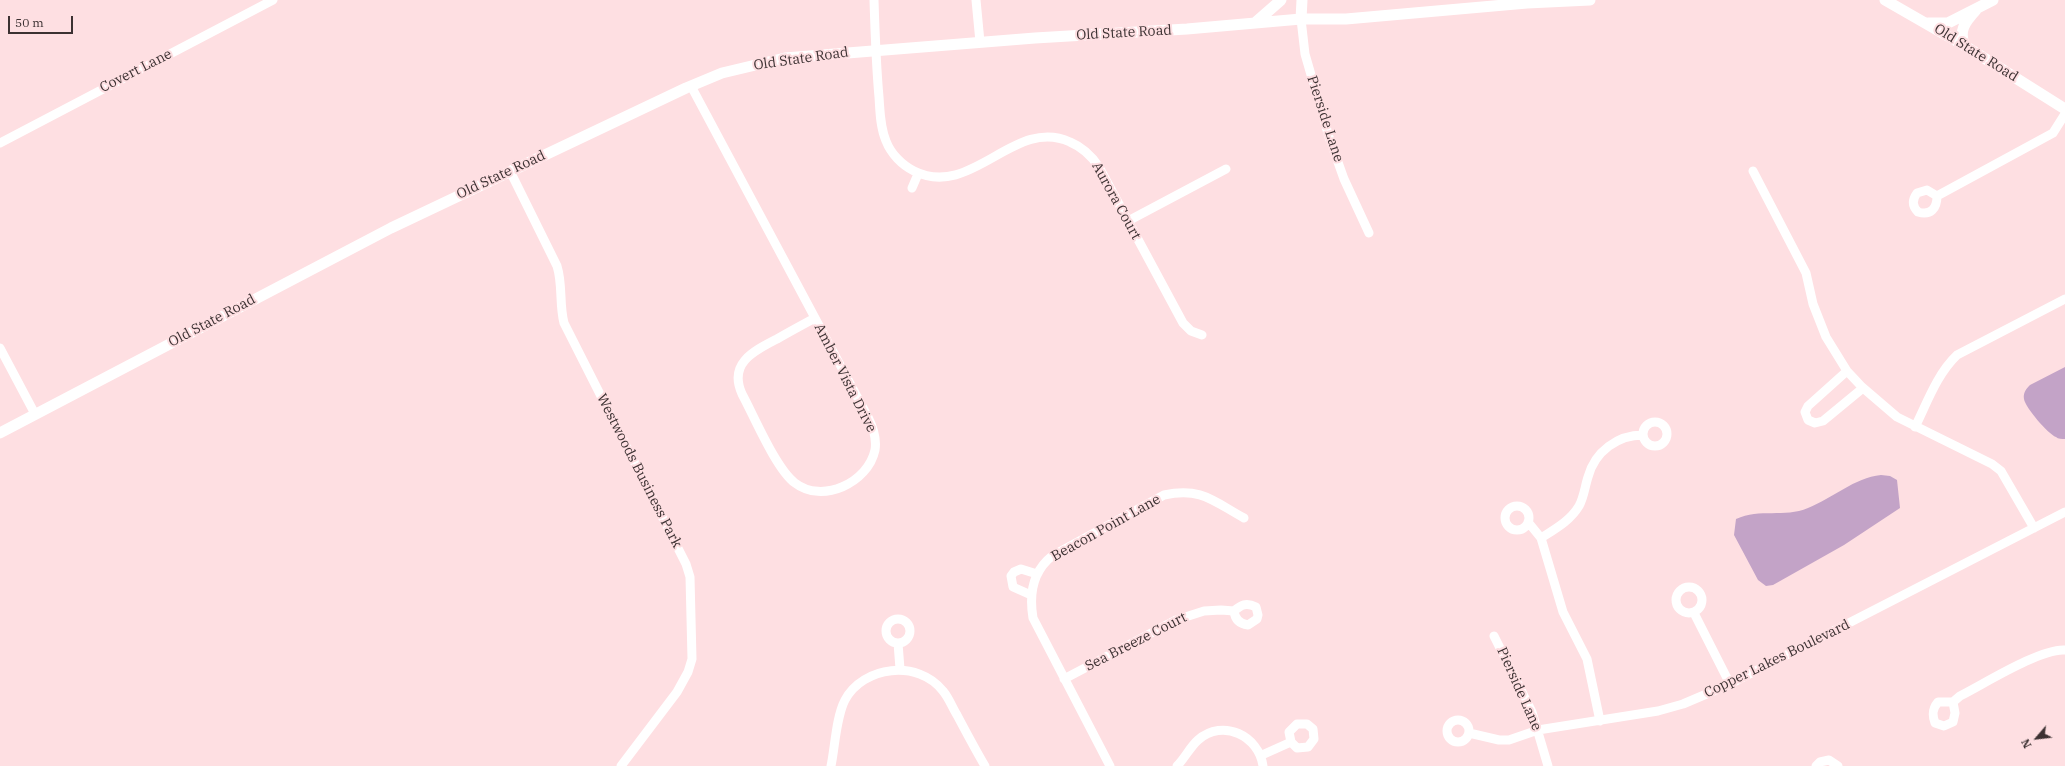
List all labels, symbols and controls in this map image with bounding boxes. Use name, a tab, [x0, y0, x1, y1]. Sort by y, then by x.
scale bar	[10, 8, 75, 34]
text: 50 m	[15, 15, 44, 30]
street label: Old State Road	[1931, 21, 2021, 85]
street label: Old State Road	[1076, 22, 1172, 44]
street label: Old State Road	[752, 44, 850, 74]
street label: Covert Lane	[97, 46, 175, 96]
street label: Pierside Lane	[1303, 74, 1347, 164]
street label: Old State Road	[454, 147, 548, 203]
street label: Aurora Court	[1088, 159, 1144, 243]
street label: Old State Road	[166, 291, 258, 351]
street label: Amber Vista Drive	[810, 321, 880, 435]
street label: Westwoods Business Park	[593, 391, 685, 551]
street label: Beacon Point Lane	[1049, 491, 1163, 565]
street label: Sea Breeze Court	[1082, 609, 1190, 675]
street label: Copper Lakes Boulevard	[1701, 616, 1853, 702]
street label: Pierside Lane	[1493, 645, 1545, 733]
north arrow	[2017, 718, 2057, 758]
text: N	[2018, 737, 2035, 751]

